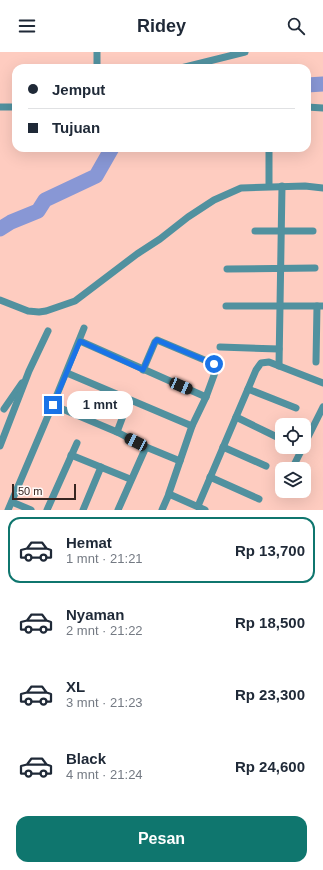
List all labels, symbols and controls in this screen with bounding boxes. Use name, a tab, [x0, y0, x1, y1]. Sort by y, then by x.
icon: menu	[16, 15, 38, 37]
icon: search	[285, 15, 307, 37]
text: Ridey	[137, 16, 186, 36]
text: Jemput	[52, 81, 105, 98]
text: Tujuan	[52, 119, 100, 136]
route start	[205, 355, 223, 373]
car	[168, 376, 194, 396]
callout: 1 mnt	[67, 391, 133, 419]
route end	[44, 396, 62, 414]
text: 1 mnt	[83, 397, 117, 412]
map controls	[275, 418, 311, 498]
button: locate	[275, 418, 311, 454]
car	[123, 431, 149, 453]
button: layers	[275, 462, 311, 498]
scale bar	[12, 482, 76, 501]
text: 50 m	[18, 485, 42, 497]
icon: car	[18, 532, 54, 568]
text: Hemat	[66, 534, 112, 551]
text: Rp 13,700	[235, 542, 305, 559]
text: 1 mnt · 21:21	[66, 551, 143, 566]
icon: car	[18, 604, 54, 640]
text: Nyaman	[66, 606, 124, 623]
text: Rp 18,500	[235, 614, 305, 631]
text: 2 mnt · 21:22	[66, 623, 143, 638]
icon: car	[18, 676, 54, 712]
text: XL	[66, 678, 85, 695]
text: Rp 23,300	[235, 686, 305, 703]
text: 3 mnt · 21:23	[66, 695, 143, 710]
icon: car	[18, 748, 54, 784]
text: Black	[66, 750, 106, 767]
text: Rp 24,600	[235, 758, 305, 775]
text: 4 mnt · 21:24	[66, 767, 143, 782]
button: Pesan	[16, 816, 307, 862]

